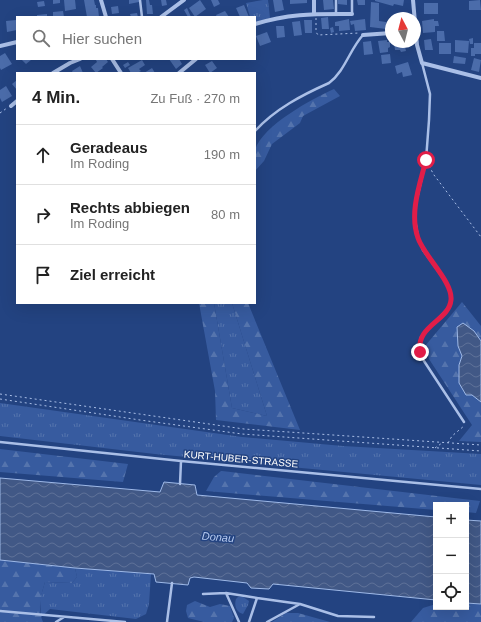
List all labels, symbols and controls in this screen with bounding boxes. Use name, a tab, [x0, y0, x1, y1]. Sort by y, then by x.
north arrow	[385, 12, 421, 48]
search box	[16, 16, 256, 60]
icon: search	[30, 27, 52, 49]
text: Hier suchen	[62, 30, 142, 47]
text: 4 Min.	[32, 88, 80, 107]
text: Zu Fuß · 270 m	[150, 91, 240, 106]
text: Geradeaus	[70, 139, 148, 156]
icon: ahead	[32, 144, 54, 166]
text: 190 m	[204, 147, 240, 162]
route start	[417, 151, 435, 169]
text: Im Roding	[70, 156, 129, 171]
text: Rechts abbiegen	[70, 199, 190, 216]
icon: right	[32, 204, 54, 226]
text: 80 m	[211, 207, 240, 222]
text: Im Roding	[70, 216, 129, 231]
icon: arrive	[32, 264, 54, 286]
text: Ziel erreicht	[70, 266, 155, 283]
route end	[411, 343, 429, 361]
street label: KURT-HUBER-STRASSE	[183, 449, 299, 470]
map controls	[433, 502, 469, 610]
button: +	[433, 502, 469, 538]
water label: Donau	[201, 530, 235, 544]
button: −	[433, 538, 469, 574]
button: locate	[433, 574, 469, 610]

